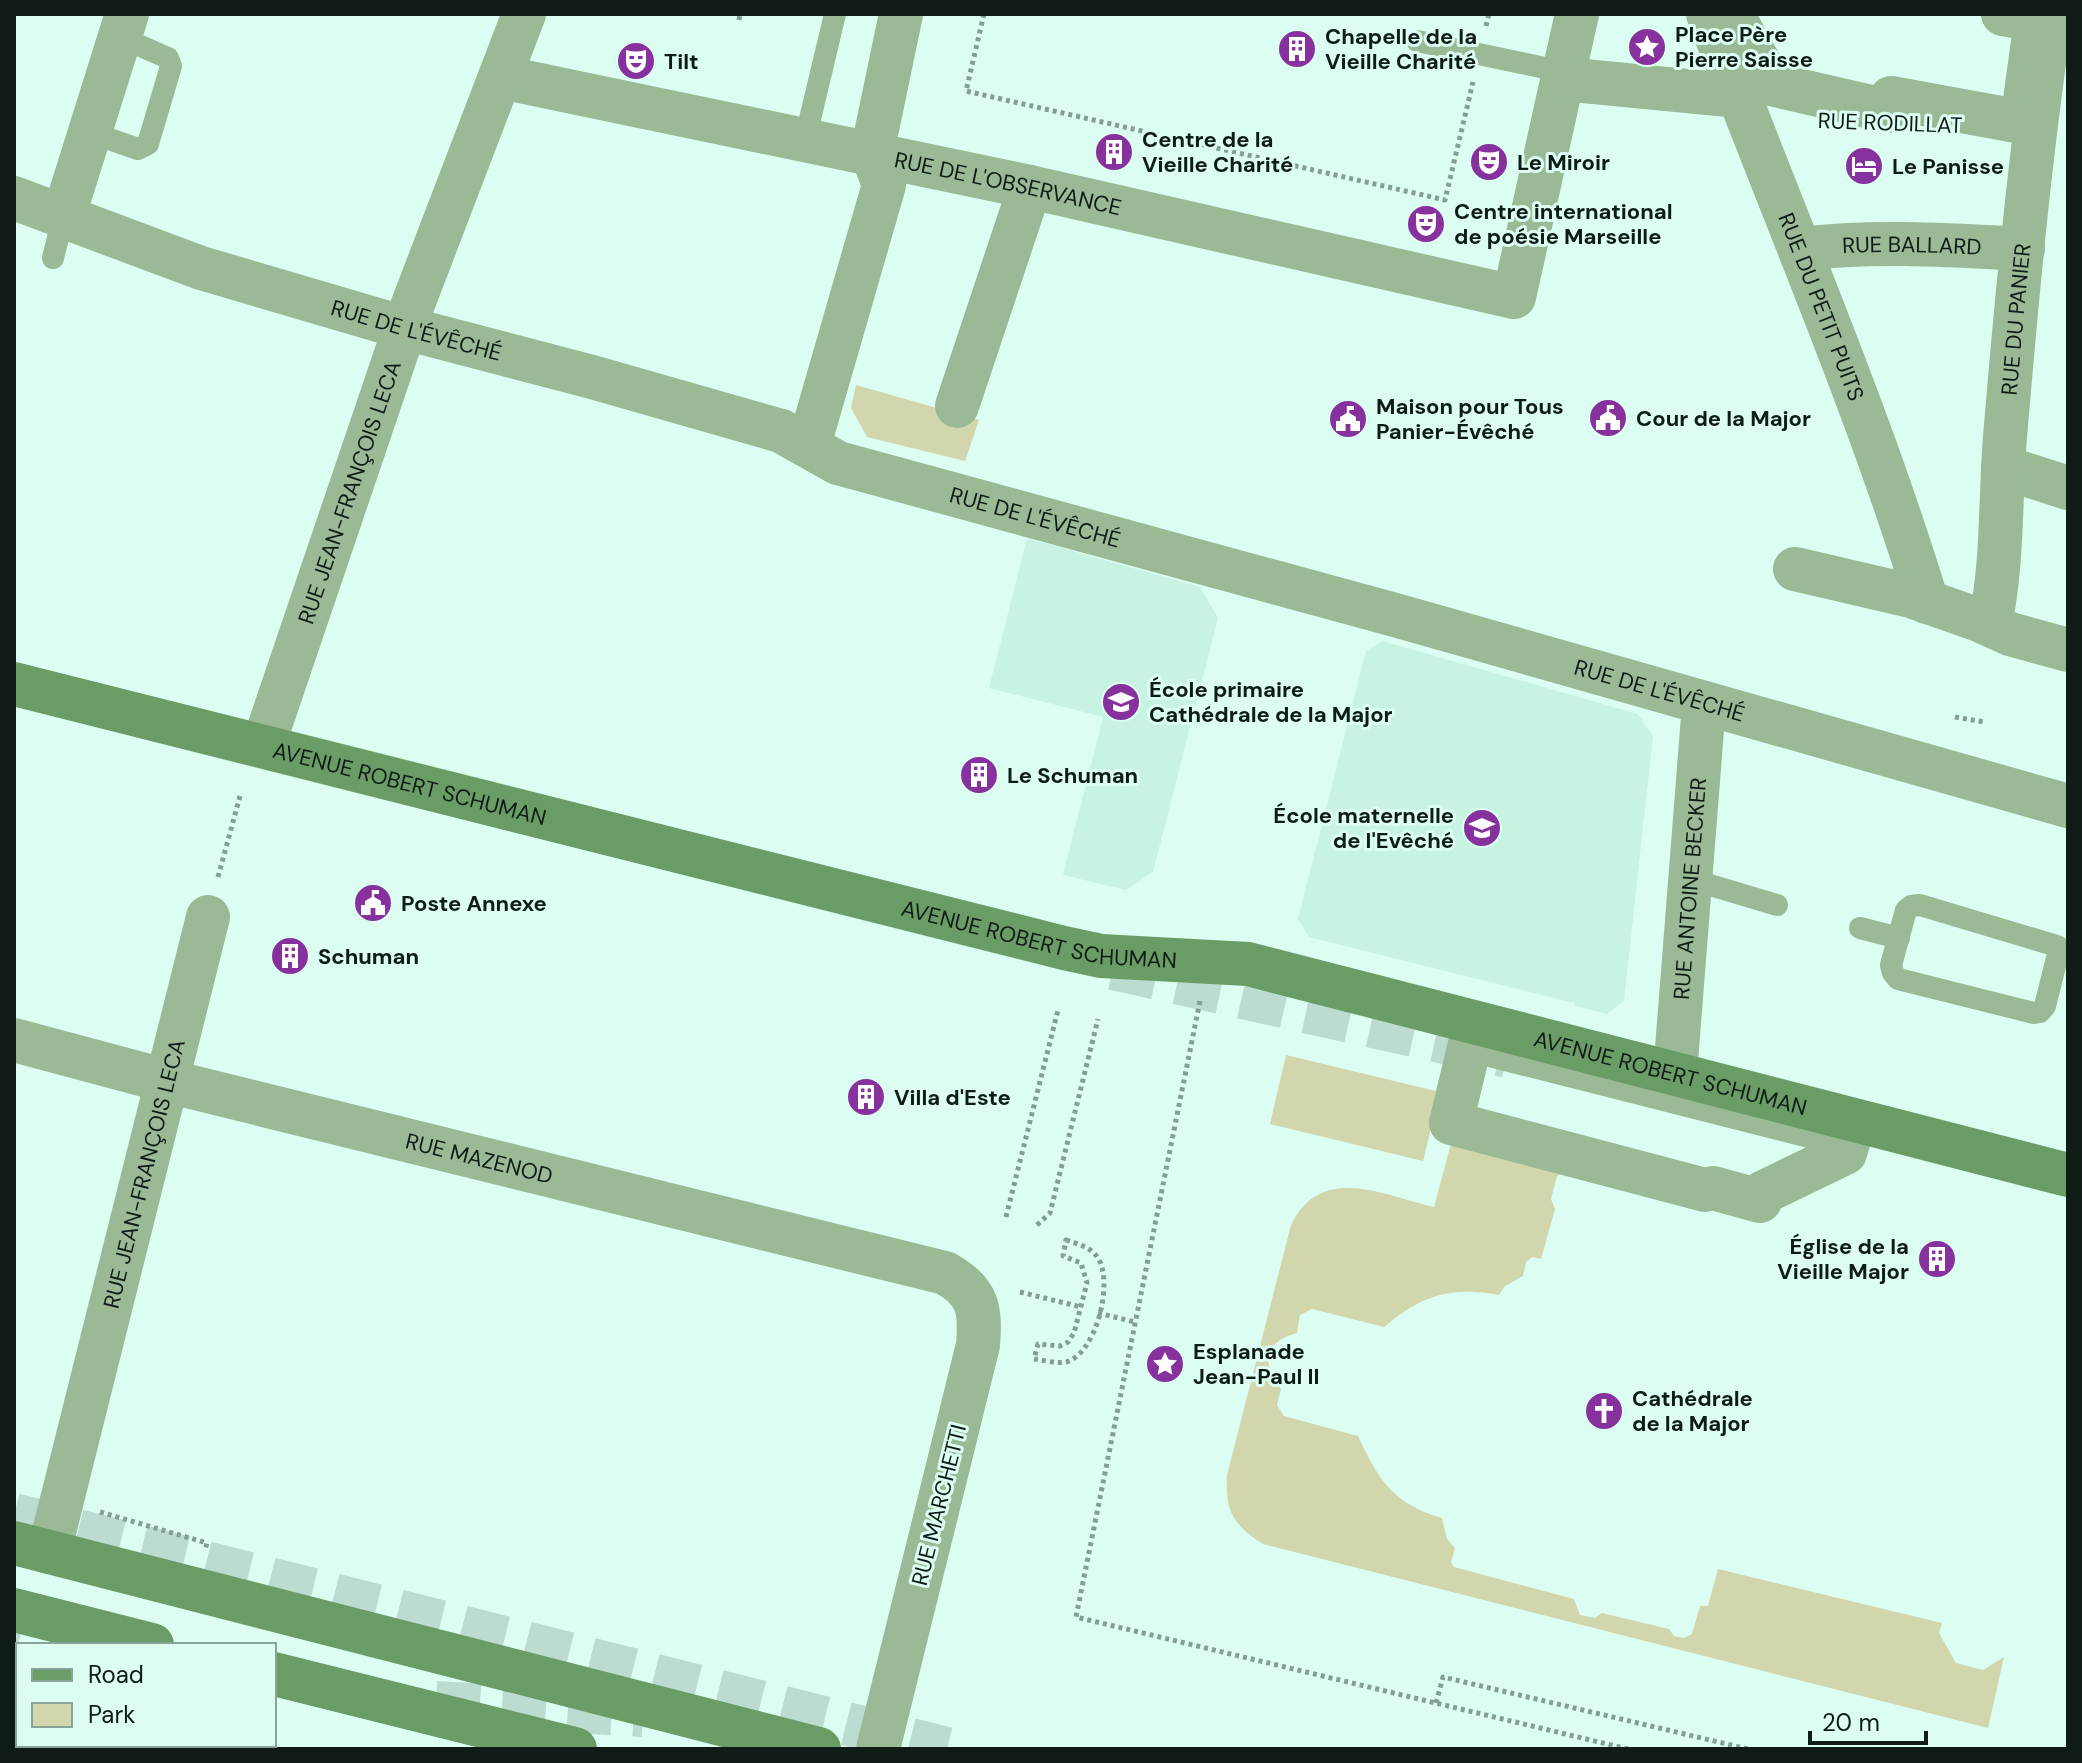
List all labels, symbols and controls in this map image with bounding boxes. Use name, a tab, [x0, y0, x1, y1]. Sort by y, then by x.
place label: Place Père Pierre Saisse	[1675, 20, 1813, 74]
place label: Chapelle de la Vieille Charité	[1325, 22, 1477, 76]
place icon: Place Père Pierre Saisse	[1626, 26, 1668, 68]
building icon: Chapelle de la Vieille Charité	[1276, 28, 1318, 70]
theatre icon: Tilt	[615, 40, 657, 82]
place label: Tilt	[664, 47, 699, 76]
street label: RUE RODILLAT	[1817, 106, 1963, 140]
place label: Centre de la Vieille Charité	[1142, 125, 1293, 179]
building icon: Centre de la Vieille Charité	[1093, 131, 1135, 173]
theatre icon: Le Miroir	[1468, 141, 1510, 183]
street label: RUE DE L'OBSERVANCE	[892, 145, 1124, 222]
hotel icon: Le Panisse	[1843, 145, 1885, 187]
place label: Le Miroir	[1517, 148, 1610, 177]
place label: Le Panisse	[1892, 152, 2004, 181]
place label: Centre international de poésie Marseille	[1454, 197, 1673, 251]
theatre icon: Centre international de poésie Marseille	[1405, 203, 1447, 245]
street label: RUE DU PETIT PUITS	[1772, 209, 1871, 405]
street label: RUE BALLARD	[1841, 229, 1982, 261]
street label: RUE DU PANIER	[1994, 242, 2037, 396]
street label: RUE DE L'ÉVÊCHÉ	[328, 293, 505, 367]
street label: RUE JEAN-FRANÇOIS LECA	[291, 357, 407, 628]
place label: Maison pour Tous Panier-Évêché	[1376, 392, 1564, 446]
public building icon: Cour de la Major	[1587, 397, 1629, 439]
public building icon: Maison pour Tous Panier-Évêché	[1327, 398, 1369, 440]
place label: Cour de la Major	[1636, 404, 1811, 433]
street label: RUE DE L'ÉVÊCHÉ	[947, 480, 1124, 554]
street label: RUE DE L'ÉVÊCHÉ	[1571, 652, 1748, 728]
place label: École primaire Cathédrale de la Major	[1149, 675, 1393, 729]
school or university icon: École primaire Cathédrale de la Major	[1100, 681, 1142, 723]
street label: AVENUE ROBERT SCHUMAN	[270, 735, 549, 832]
building icon: Le Schuman	[958, 754, 1000, 796]
place label: Le Schuman	[1007, 761, 1138, 790]
street label: RUE ANTOINE BECKER	[1666, 776, 1713, 1001]
place label: École maternelle de l'Evêché	[1273, 801, 1454, 855]
school or university icon: École maternelle de l'Evêché	[1461, 807, 1503, 849]
public building icon: Poste Annexe	[352, 882, 394, 924]
place label: Poste Annexe	[401, 889, 547, 918]
street label: AVENUE ROBERT SCHUMAN	[898, 893, 1178, 975]
building icon: Schuman	[269, 935, 311, 977]
place label: Schuman	[318, 942, 419, 971]
street label: AVENUE ROBERT SCHUMAN	[1531, 1024, 1810, 1122]
street label: RUE JEAN-FRANÇOIS LECA	[96, 1036, 191, 1311]
building icon: Villa d'Este	[845, 1076, 887, 1118]
place label: Villa d'Este	[894, 1083, 1011, 1112]
street label: RUE MAZENOD	[403, 1126, 556, 1190]
place label: Église de la Vieille Major	[1777, 1232, 1909, 1286]
building icon: Église de la Vieille Major	[1916, 1238, 1958, 1280]
place label: Esplanade Jean-Paul II	[1193, 1337, 1320, 1391]
place icon: Esplanade Jean-Paul II	[1144, 1343, 1186, 1385]
place label: Cathédrale de la Major	[1632, 1384, 1753, 1438]
church icon: Cathédrale de la Major	[1583, 1390, 1625, 1432]
street label: RUE MARCHETTI	[905, 1421, 973, 1589]
legend	[16, 1643, 276, 1747]
text: Road	[88, 1659, 144, 1690]
scale bar	[1810, 1695, 1926, 1745]
text: Park	[88, 1699, 135, 1730]
text: 20 m	[1822, 1707, 1880, 1738]

